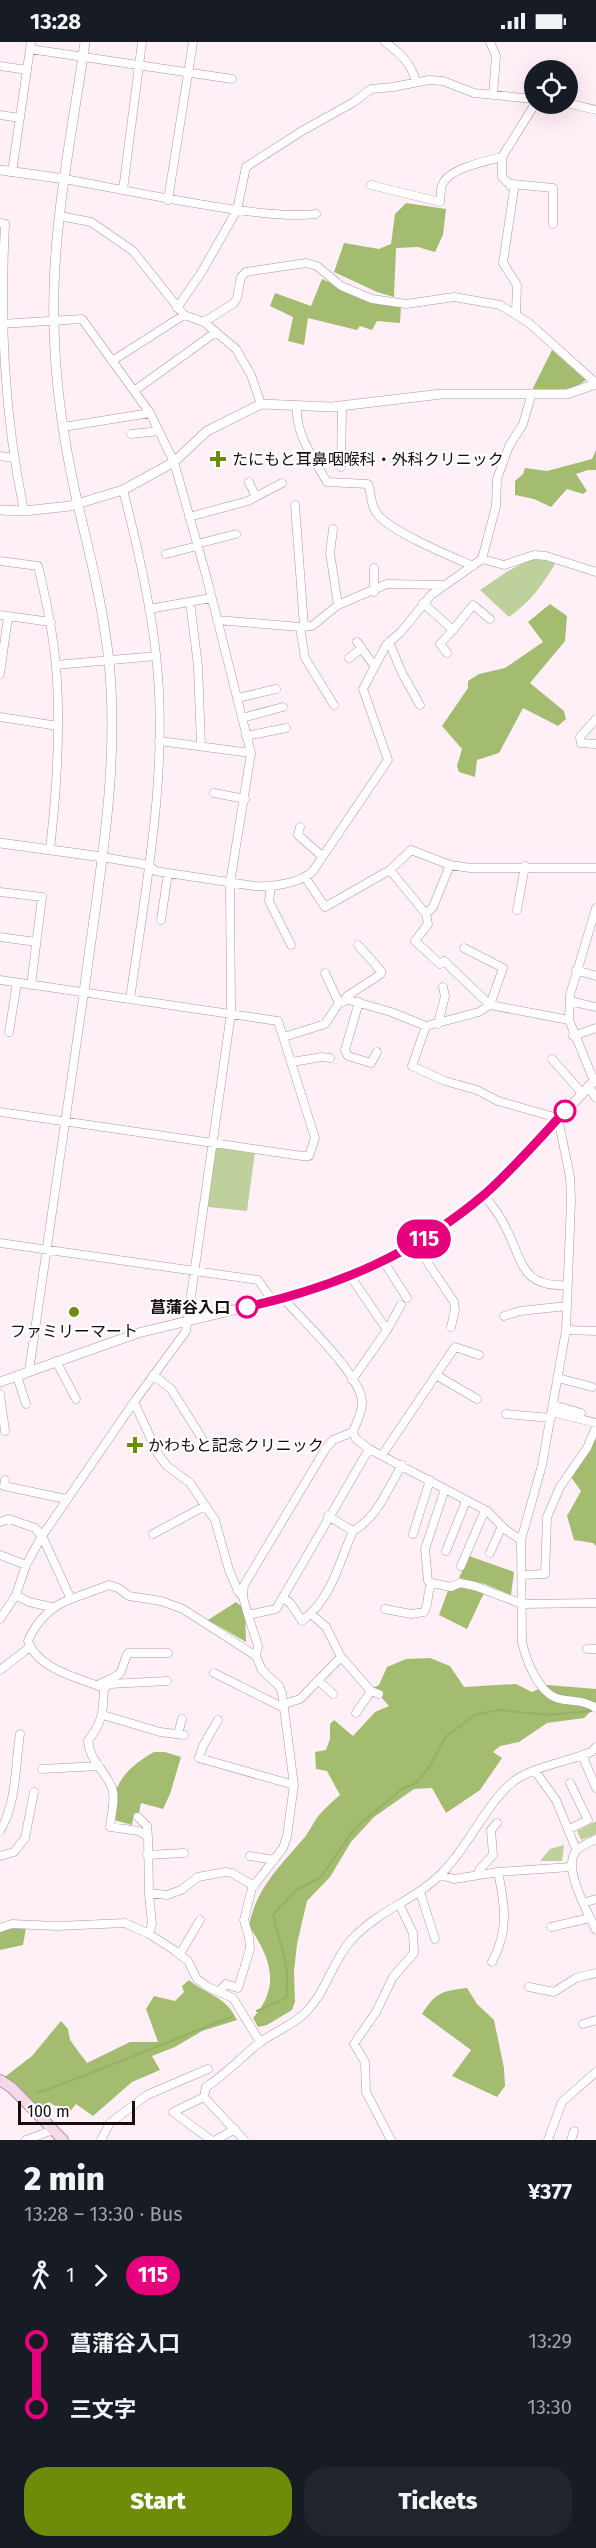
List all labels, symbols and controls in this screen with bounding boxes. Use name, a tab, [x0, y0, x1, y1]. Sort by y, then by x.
text: 13:28	[30, 8, 81, 35]
map controls	[524, 60, 578, 114]
button: locate	[524, 60, 578, 114]
marker: たにもと耳鼻咽喉科・外科クリニック	[209, 450, 227, 468]
place label: たにもと耳鼻咽喉科・外科クリニック	[232, 450, 504, 469]
unlabelled marker	[554, 1100, 576, 1122]
line badge: 115	[390, 1220, 458, 1258]
text: 115	[409, 1226, 439, 1252]
marker: 菖蒲谷入口	[236, 1296, 258, 1318]
place label: 菖蒲谷入口	[150, 1298, 230, 1317]
marker: ファミリーマート	[67, 1305, 81, 1319]
place label: ファミリーマート	[10, 1322, 138, 1341]
marker: かわもと記念クリニック	[126, 1436, 144, 1454]
place label: かわもと記念クリニック	[148, 1436, 324, 1455]
scale bar	[18, 2098, 135, 2126]
text: 100 m	[27, 2102, 70, 2121]
text: 2 min	[24, 2159, 105, 2199]
text: ¥377	[528, 2178, 572, 2205]
text: 13:28 – 13:30 · Bus	[24, 2202, 183, 2226]
icon: walk	[24, 2259, 57, 2292]
icon: forward	[84, 2259, 117, 2292]
text: 115	[138, 2262, 168, 2288]
text: 1	[66, 2263, 75, 2287]
text: 13:29	[528, 2329, 572, 2353]
text: 菖蒲谷入口	[70, 2330, 180, 2357]
text: 13:30	[527, 2395, 572, 2419]
text: 三文字	[70, 2396, 136, 2423]
button: Start	[24, 2467, 292, 2536]
button: Tickets	[304, 2467, 572, 2536]

